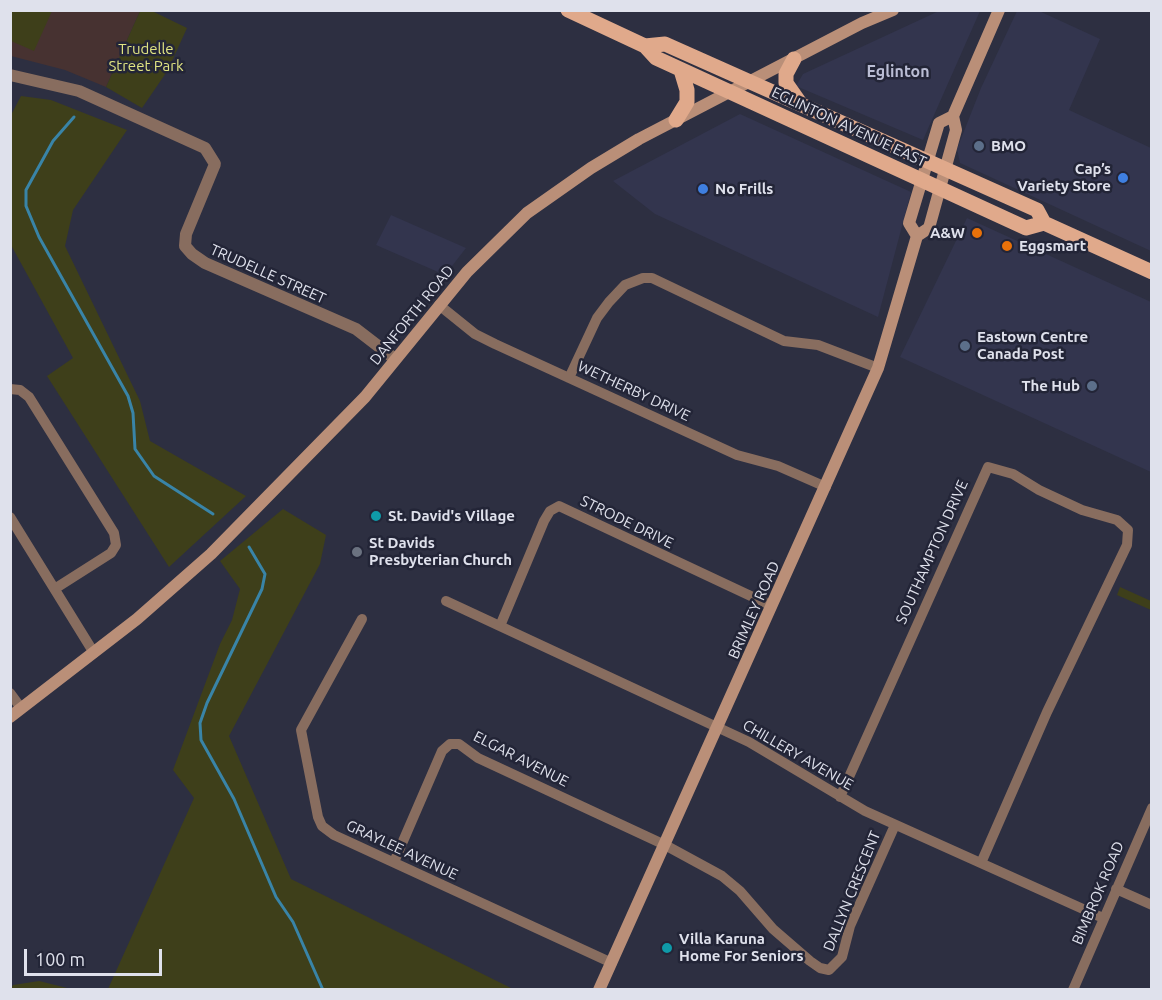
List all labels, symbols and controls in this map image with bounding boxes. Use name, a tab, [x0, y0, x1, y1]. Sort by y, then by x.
park label: Trudelle Street Park	[108, 40, 184, 75]
district label: Eglinton	[866, 62, 930, 82]
street label: EGLINTON AVENUE EAST	[769, 83, 929, 171]
place label: BMO	[991, 137, 1026, 155]
marker: BMO	[972, 139, 986, 153]
place label: Cap’s Variety Store	[1017, 160, 1111, 195]
marker: Cap’s Variety Store	[1116, 171, 1130, 185]
place label: No Frills	[715, 180, 773, 198]
marker: No Frills	[696, 182, 710, 196]
place label: A&W	[930, 224, 965, 242]
marker: A&W	[970, 226, 984, 240]
place label: Eggsmart	[1019, 237, 1086, 255]
marker: Eggsmart	[1000, 239, 1014, 253]
street label: TRUDELLE STREET	[207, 240, 329, 308]
street label: DANFORTH ROAD	[366, 261, 458, 369]
place label: Eastown Centre Canada Post	[977, 328, 1088, 363]
marker: Eastown Centre Canada Post	[958, 339, 972, 353]
street label: WETHERBY DRIVE	[575, 357, 693, 425]
place label: The Hub	[1021, 377, 1080, 395]
marker: The Hub	[1085, 379, 1099, 393]
street label: SOUTHAMPTON DRIVE	[892, 477, 972, 627]
street label: STRODE DRIVE	[578, 492, 676, 552]
place label: St. David's Village	[388, 507, 515, 525]
marker: St. David's Village	[369, 509, 383, 523]
place label: St Davids Presbyterian Church	[369, 534, 512, 569]
marker: St Davids Presbyterian Church	[350, 545, 364, 559]
street label: BRIMLEY ROAD	[724, 558, 784, 662]
street label: CHILLERY AVENUE	[739, 716, 857, 794]
street label: ELGAR AVENUE	[470, 727, 572, 791]
street label: GRAYLEE AVENUE	[343, 816, 461, 884]
street label: DALLYN CRESCENT	[820, 828, 884, 954]
street label: BIMBROK ROAD	[1068, 839, 1128, 947]
place label: Villa Karuna Home For Seniors	[679, 930, 803, 965]
scale bar	[27, 937, 165, 975]
marker: Villa Karuna Home For Seniors	[660, 941, 674, 955]
text: 100 m	[35, 949, 85, 969]

